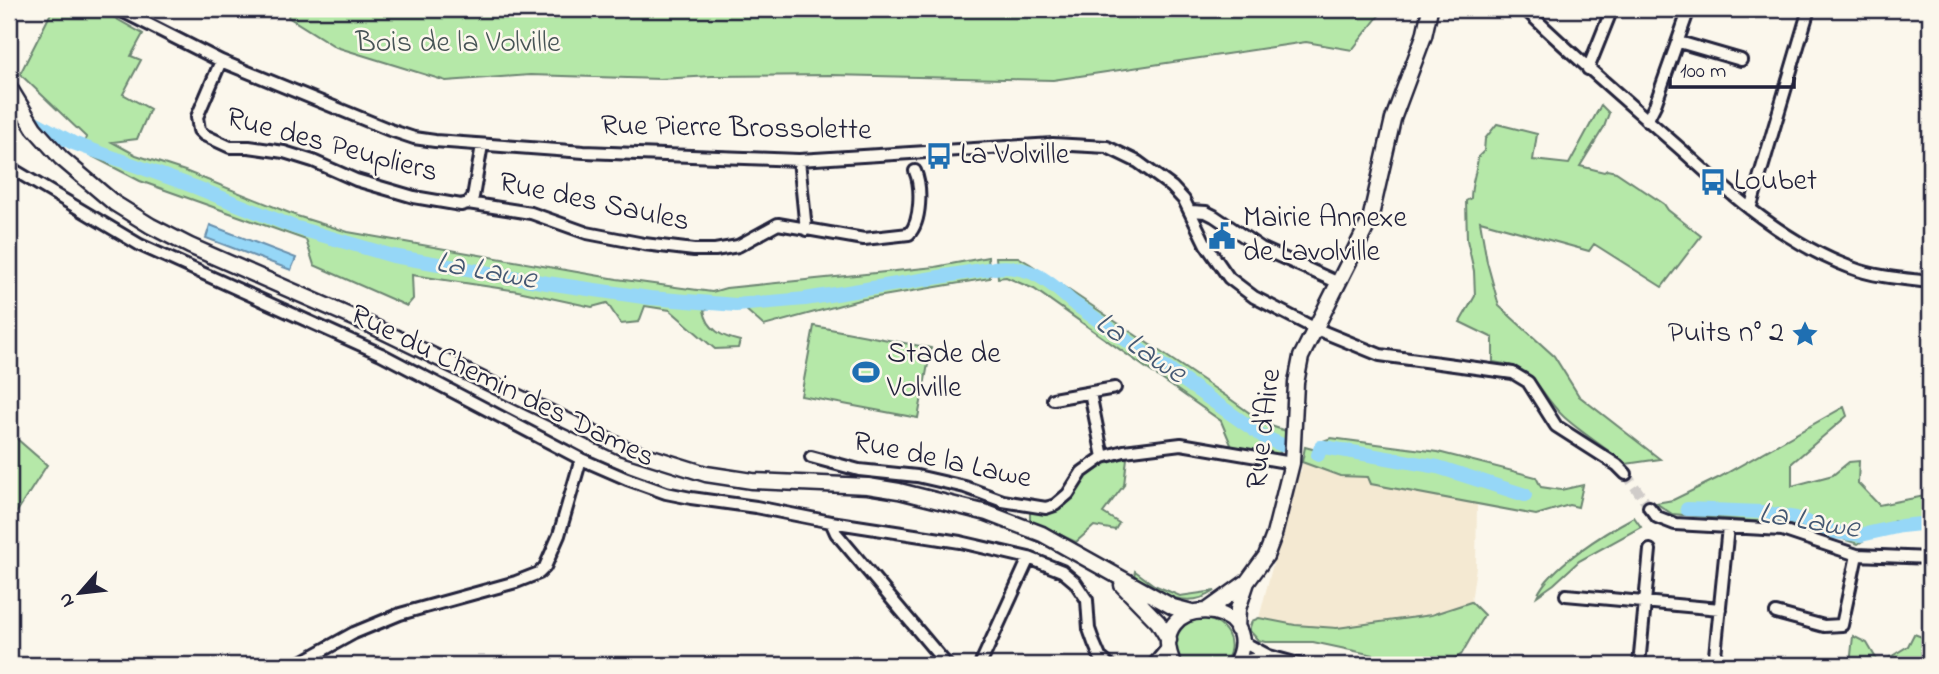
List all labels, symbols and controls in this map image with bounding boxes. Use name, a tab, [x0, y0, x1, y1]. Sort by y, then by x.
park label: Bois de la Volville	[355, 22, 561, 66]
scale bar	[1670, 46, 1794, 90]
text: 100 m	[1680, 57, 1726, 87]
street label: Rue des Peupliers	[221, 97, 443, 195]
street label: Rue Pierre Brossolette	[600, 105, 872, 153]
place label: La Volville	[960, 134, 1070, 178]
bus stop icon: La Volville	[924, 141, 954, 171]
place label: Loubet	[1734, 160, 1817, 204]
street label: Rue des Saules	[495, 161, 693, 245]
bus stop icon: Loubet	[1698, 167, 1728, 197]
place label: Mairie Annexe de Lavolville	[1243, 197, 1407, 275]
public building icon: Mairie Annexe de Lavolville	[1207, 221, 1237, 251]
water label: La Lawe	[432, 240, 542, 304]
street label: Rue du Chemin des Dames	[342, 294, 662, 480]
water label: La Lawe	[1085, 301, 1197, 398]
place label: Puits n° 2	[1668, 312, 1784, 356]
place icon: Puits n° 2	[1790, 319, 1820, 349]
place label: Stade de Volville	[886, 333, 1001, 411]
sports icon: Stade de Volville	[851, 357, 881, 387]
street label: Rue d'Aire	[1236, 366, 1294, 492]
street label: Rue de la Lawe	[849, 421, 1036, 502]
water label: La Lawe	[1755, 491, 1864, 553]
north arrow	[46, 558, 116, 628]
text: N	[52, 588, 82, 612]

